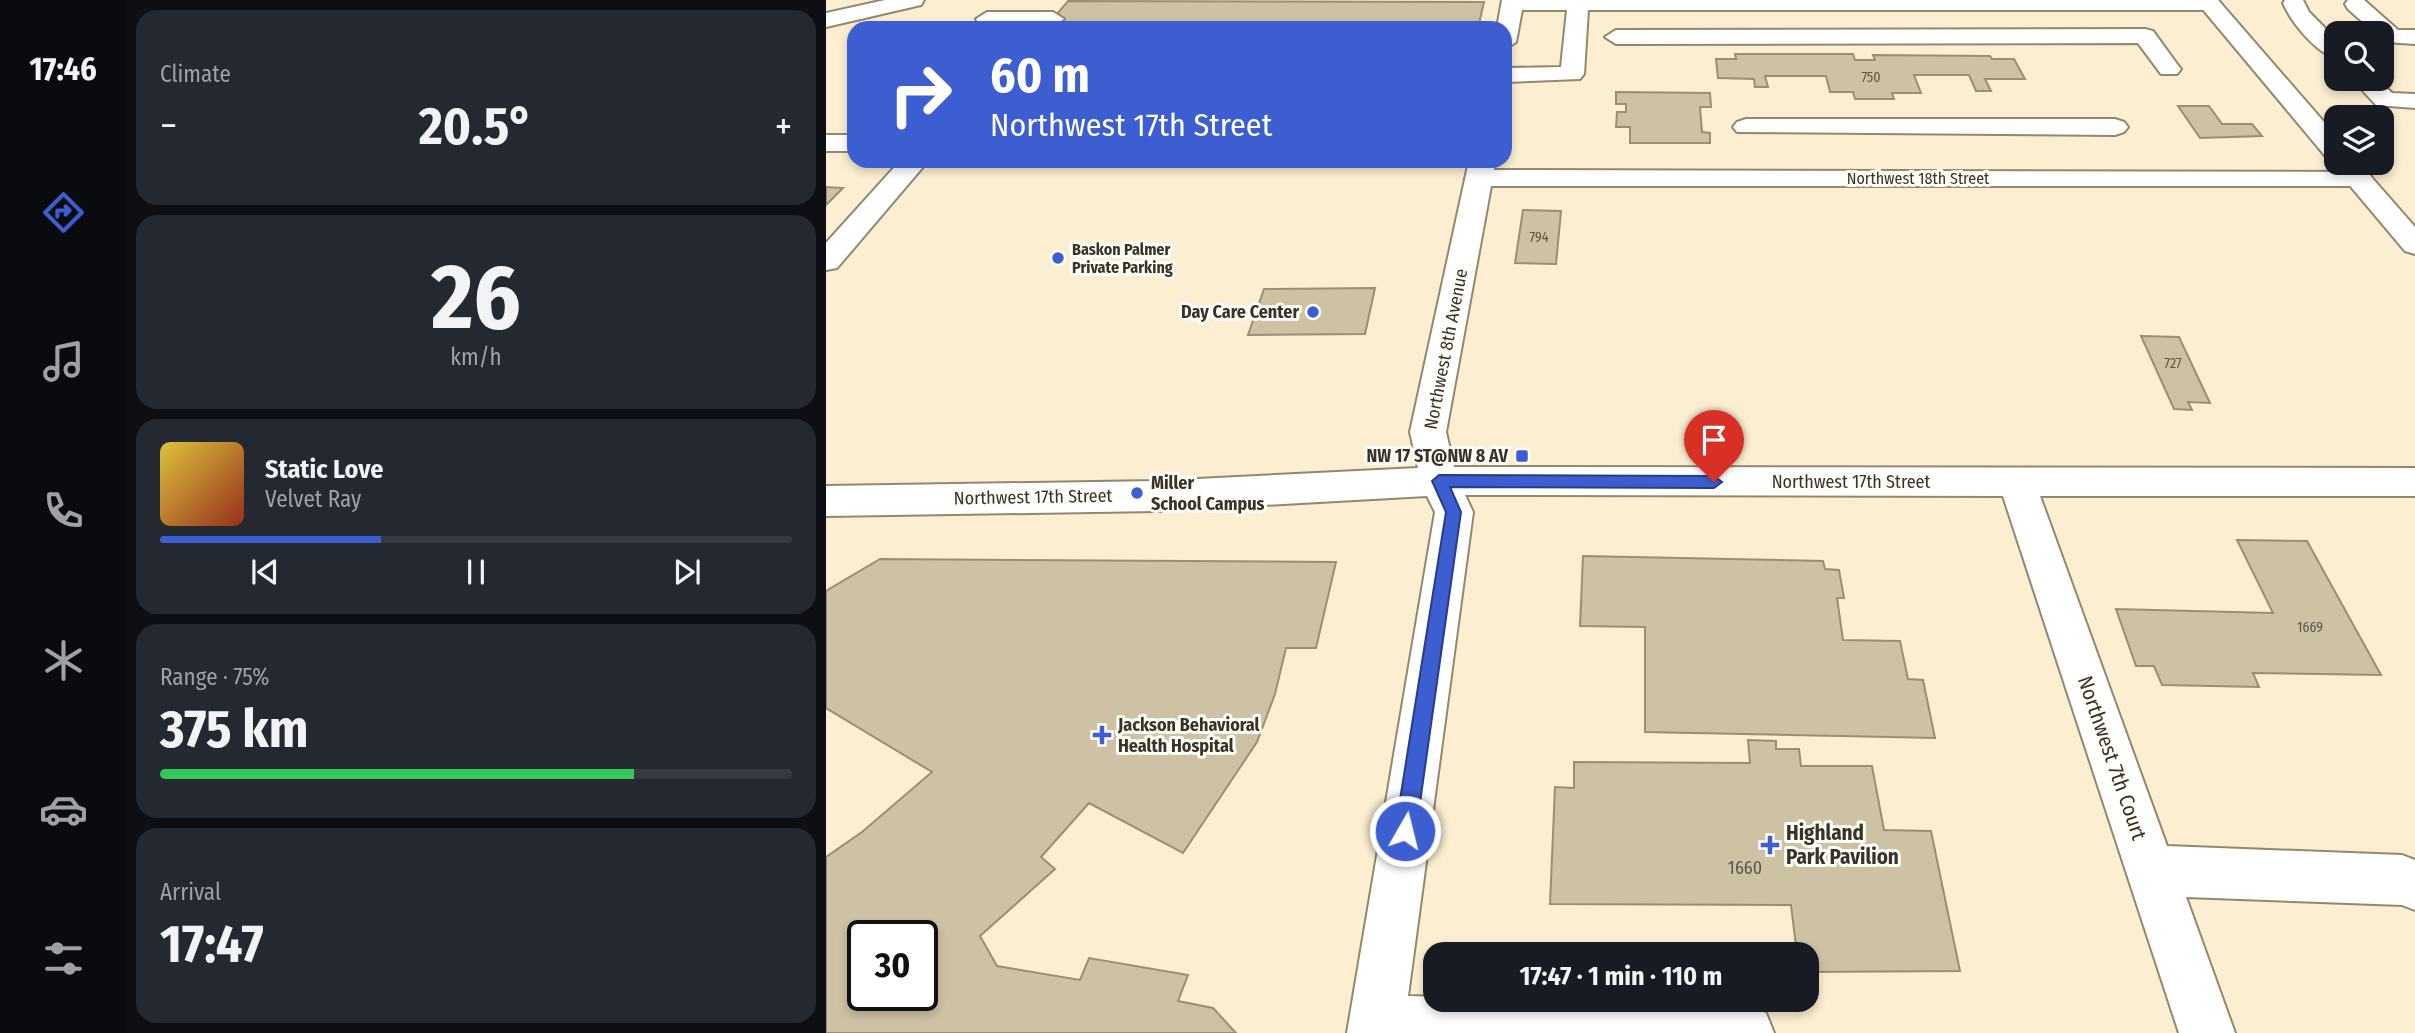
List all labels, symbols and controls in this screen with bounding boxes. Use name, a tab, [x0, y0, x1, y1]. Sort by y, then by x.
map controls	[2324, 21, 2394, 175]
button: search	[2324, 21, 2394, 91]
text: 60 m	[990, 46, 1090, 105]
icon: right	[875, 49, 966, 140]
text: 17:46	[29, 50, 97, 88]
text: Climate	[160, 60, 231, 88]
house number: 750	[1861, 69, 1881, 86]
text: 20.5°	[419, 95, 533, 158]
text: −	[160, 103, 177, 149]
text: +	[775, 103, 792, 149]
button: layers	[2324, 105, 2394, 175]
text: Northwest 17th Street	[990, 106, 1272, 144]
street label: Northwest 18th Street	[1847, 169, 1990, 188]
icon: directions	[39, 188, 88, 237]
house number: 794	[1530, 229, 1549, 246]
place label: Baskon Palmer Private Parking	[1072, 240, 1173, 277]
text: 26	[431, 243, 521, 352]
marker: Baskon Palmer Private Parking	[1050, 250, 1066, 266]
street label: Northwest 8th Avenue	[1420, 267, 1472, 431]
place label: Day Care Center	[1181, 301, 1299, 323]
marker: Day Care Center	[1305, 304, 1321, 320]
icon: music	[39, 337, 88, 386]
text: km/h	[450, 343, 502, 371]
house number: 727	[2164, 355, 2182, 372]
pin	[1684, 410, 1744, 482]
icon: arrive	[1695, 421, 1733, 459]
place label: NW 17 ST@NW 8 AV	[1366, 445, 1509, 467]
marker: NW 17 ST@NW 8 AV	[1514, 448, 1530, 464]
text: Static Love	[265, 454, 383, 485]
street label: Northwest 17th Street	[1772, 471, 1930, 493]
place label: Miller School Campus	[1151, 472, 1265, 515]
text: Velvet Ray	[265, 485, 361, 513]
street label: Northwest 17th Street	[953, 485, 1113, 509]
marker: Miller School Campus	[1129, 485, 1145, 501]
icon: phone	[39, 486, 88, 535]
icon: previous	[246, 553, 284, 591]
icon: pause	[457, 553, 495, 591]
icon: next	[668, 553, 706, 591]
house number: 1669	[2297, 619, 2323, 636]
icon: climate	[39, 636, 88, 685]
text: Range · 75%	[160, 663, 269, 691]
street label: Northwest 7th Court	[2072, 673, 2152, 844]
text: 375 km	[160, 698, 308, 761]
place label: Jackson Behavioral Health Hospital	[1117, 714, 1260, 757]
marker: Jackson Behavioral Health Hospital	[1092, 725, 1112, 745]
icon: car	[39, 785, 88, 834]
position arrow	[1368, 794, 1442, 868]
place label: Highland Park Pavilion	[1786, 820, 1899, 870]
marker: Highland Park Pavilion	[1760, 835, 1780, 855]
house number: 1660	[1728, 857, 1762, 879]
text: Arrival	[160, 878, 221, 906]
text: 17:47	[160, 913, 264, 976]
speed limit sign: 30	[847, 920, 938, 1011]
icon: filters	[39, 934, 88, 983]
text: 17:47 · 1 min · 110 m	[1520, 961, 1722, 992]

